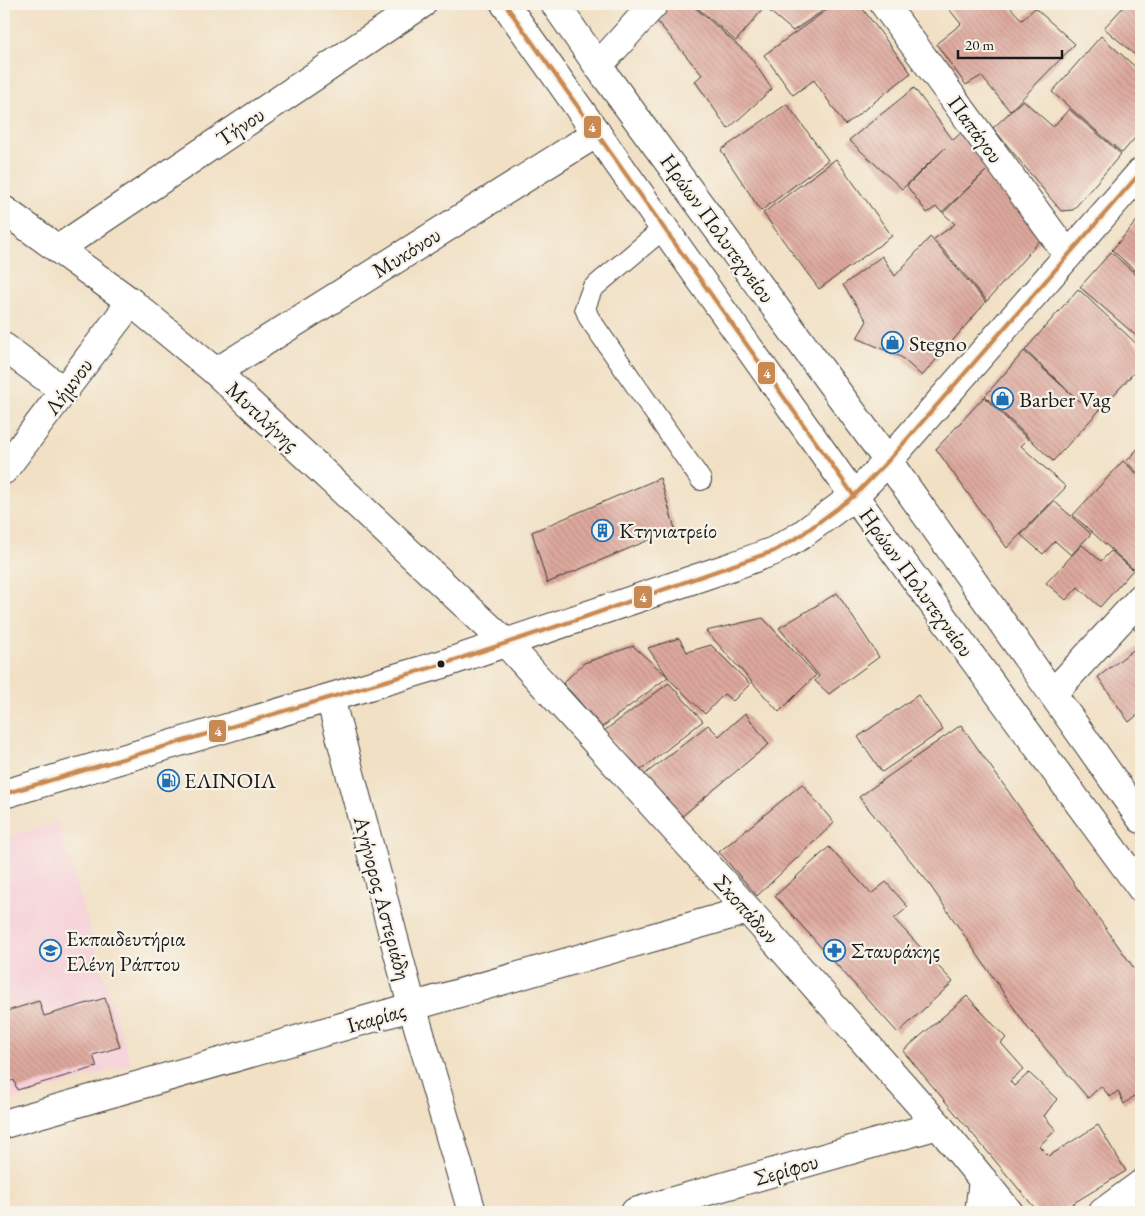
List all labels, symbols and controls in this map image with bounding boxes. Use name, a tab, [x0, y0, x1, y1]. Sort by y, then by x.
scale bar	[958, 28, 1061, 60]
text: 20 m	[965, 35, 994, 54]
street label: Παπάγου	[941, 89, 1010, 169]
street label: Τήνου	[211, 100, 270, 153]
line badge: 4	[583, 115, 602, 139]
text: 4	[588, 118, 596, 136]
street label: Ηρώων Πολυτεχνείου	[654, 148, 782, 309]
street label: Μυκόνου	[366, 220, 446, 285]
place label: Stegno	[909, 329, 967, 358]
shop icon: Stegno	[881, 331, 905, 355]
street label: Λήμνου	[37, 352, 99, 422]
line badge: 4	[757, 361, 776, 385]
text: 4	[763, 364, 771, 382]
street label: Μυτιλήνης	[220, 375, 306, 458]
place label: Barber Vag	[1019, 385, 1111, 414]
shop icon: Barber Vag	[991, 387, 1015, 411]
street label: Ηρώων Πολυτεχνείου	[853, 502, 981, 663]
place label: Κτηνιατρείο	[619, 516, 717, 545]
building icon: Κτηνιατρείο	[591, 518, 615, 542]
line badge: 4	[633, 585, 653, 609]
text: 4	[639, 588, 647, 606]
unlabelled marker	[436, 659, 446, 669]
line badge: 4	[208, 719, 227, 743]
text: 4	[214, 722, 222, 740]
place label: ΕΛΙΝΟΙΛ	[184, 766, 277, 795]
fuel station icon: ΕΛΙΝΟΙΛ	[156, 768, 180, 792]
street label: Αγήνορος Αστεριάδη	[346, 812, 418, 983]
street label: Σκοπάδων	[708, 868, 786, 950]
place label: Εκπαιδευτήρια Ελένη Ράπτου	[66, 924, 186, 978]
place label: Σταυράκης	[851, 936, 940, 965]
pharmacy icon: Σταυράκης	[823, 938, 847, 962]
school or university icon: Εκπαιδευτήρια Ελένη Ράπτου	[38, 939, 62, 963]
street label: Ικαρίας	[343, 995, 409, 1040]
street label: Σερίφου	[751, 1147, 822, 1192]

